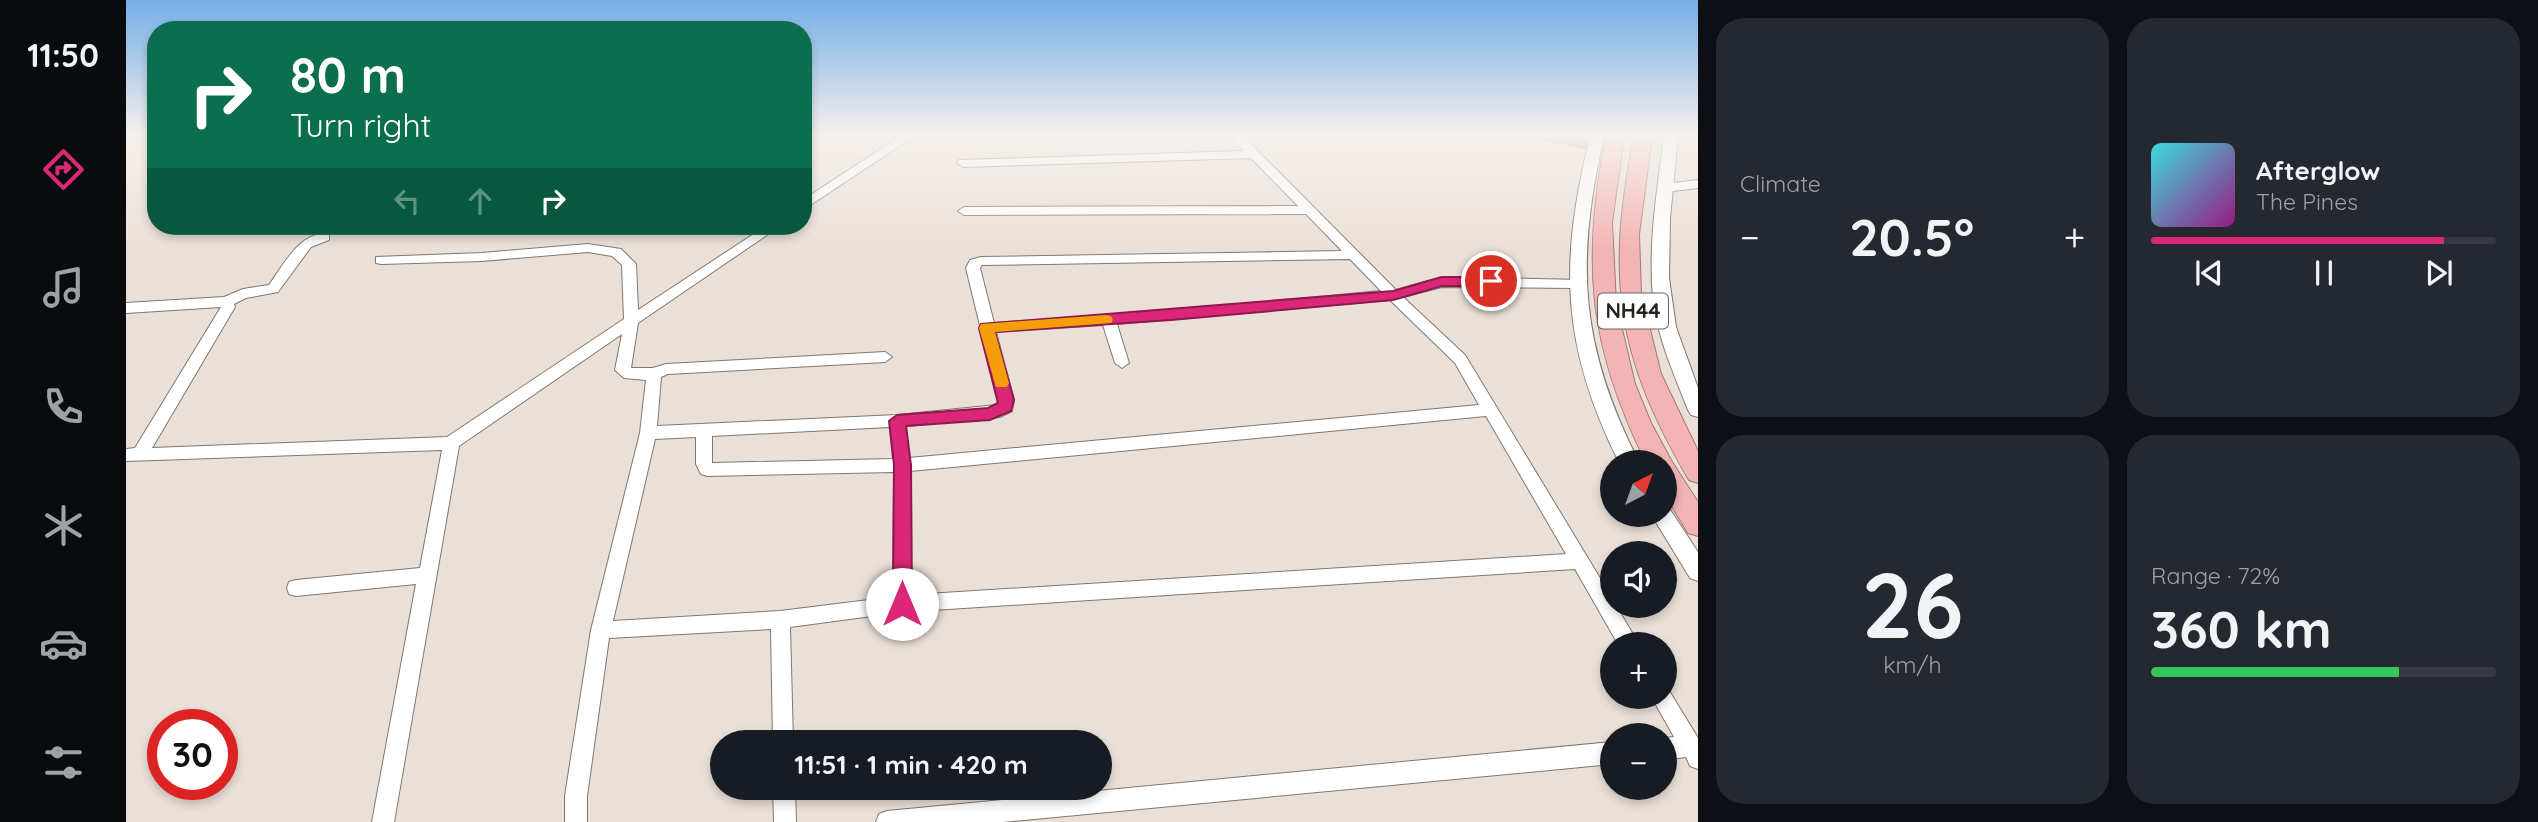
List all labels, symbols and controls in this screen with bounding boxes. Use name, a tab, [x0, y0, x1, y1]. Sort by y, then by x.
text: 11:50	[27, 35, 99, 75]
text: 80 m	[290, 44, 406, 105]
icon: right	[175, 49, 266, 140]
text: Turn right	[290, 105, 431, 145]
icon: directions	[39, 145, 88, 194]
text: Afterglow	[2256, 154, 2380, 187]
text: Climate	[1740, 169, 1821, 198]
icon: left	[388, 182, 426, 220]
icon: ahead	[461, 182, 499, 220]
icon: right	[534, 182, 572, 220]
text: The Pines	[2256, 187, 2358, 216]
text: 20.5°	[1849, 204, 1974, 269]
text: −	[1740, 213, 1760, 261]
text: +	[2064, 213, 2085, 261]
pin	[1461, 251, 1521, 311]
icon: previous	[2190, 254, 2228, 292]
icon: pause	[2305, 254, 2343, 292]
icon: next	[2420, 254, 2458, 292]
icon: arrive	[1472, 262, 1510, 300]
icon: music	[39, 263, 88, 312]
road number: NH44	[1598, 294, 1668, 328]
icon: phone	[39, 382, 88, 431]
north arrow	[1600, 450, 1676, 527]
map controls	[1600, 450, 1677, 800]
icon: climate	[39, 501, 88, 550]
button: sound	[1600, 541, 1677, 618]
text: 26	[1861, 547, 1964, 661]
text: Range · 72%	[2151, 561, 2280, 590]
position arrow	[865, 567, 939, 641]
text: 360 km	[2151, 596, 2332, 661]
icon: car	[39, 619, 88, 668]
button: +	[1600, 632, 1677, 709]
text: km/h	[1883, 650, 1942, 679]
speed limit sign: 30	[147, 709, 238, 800]
button: −	[1600, 723, 1677, 800]
icon: filters	[39, 738, 88, 787]
text: 11:51 · 1 min · 420 m	[794, 748, 1028, 781]

